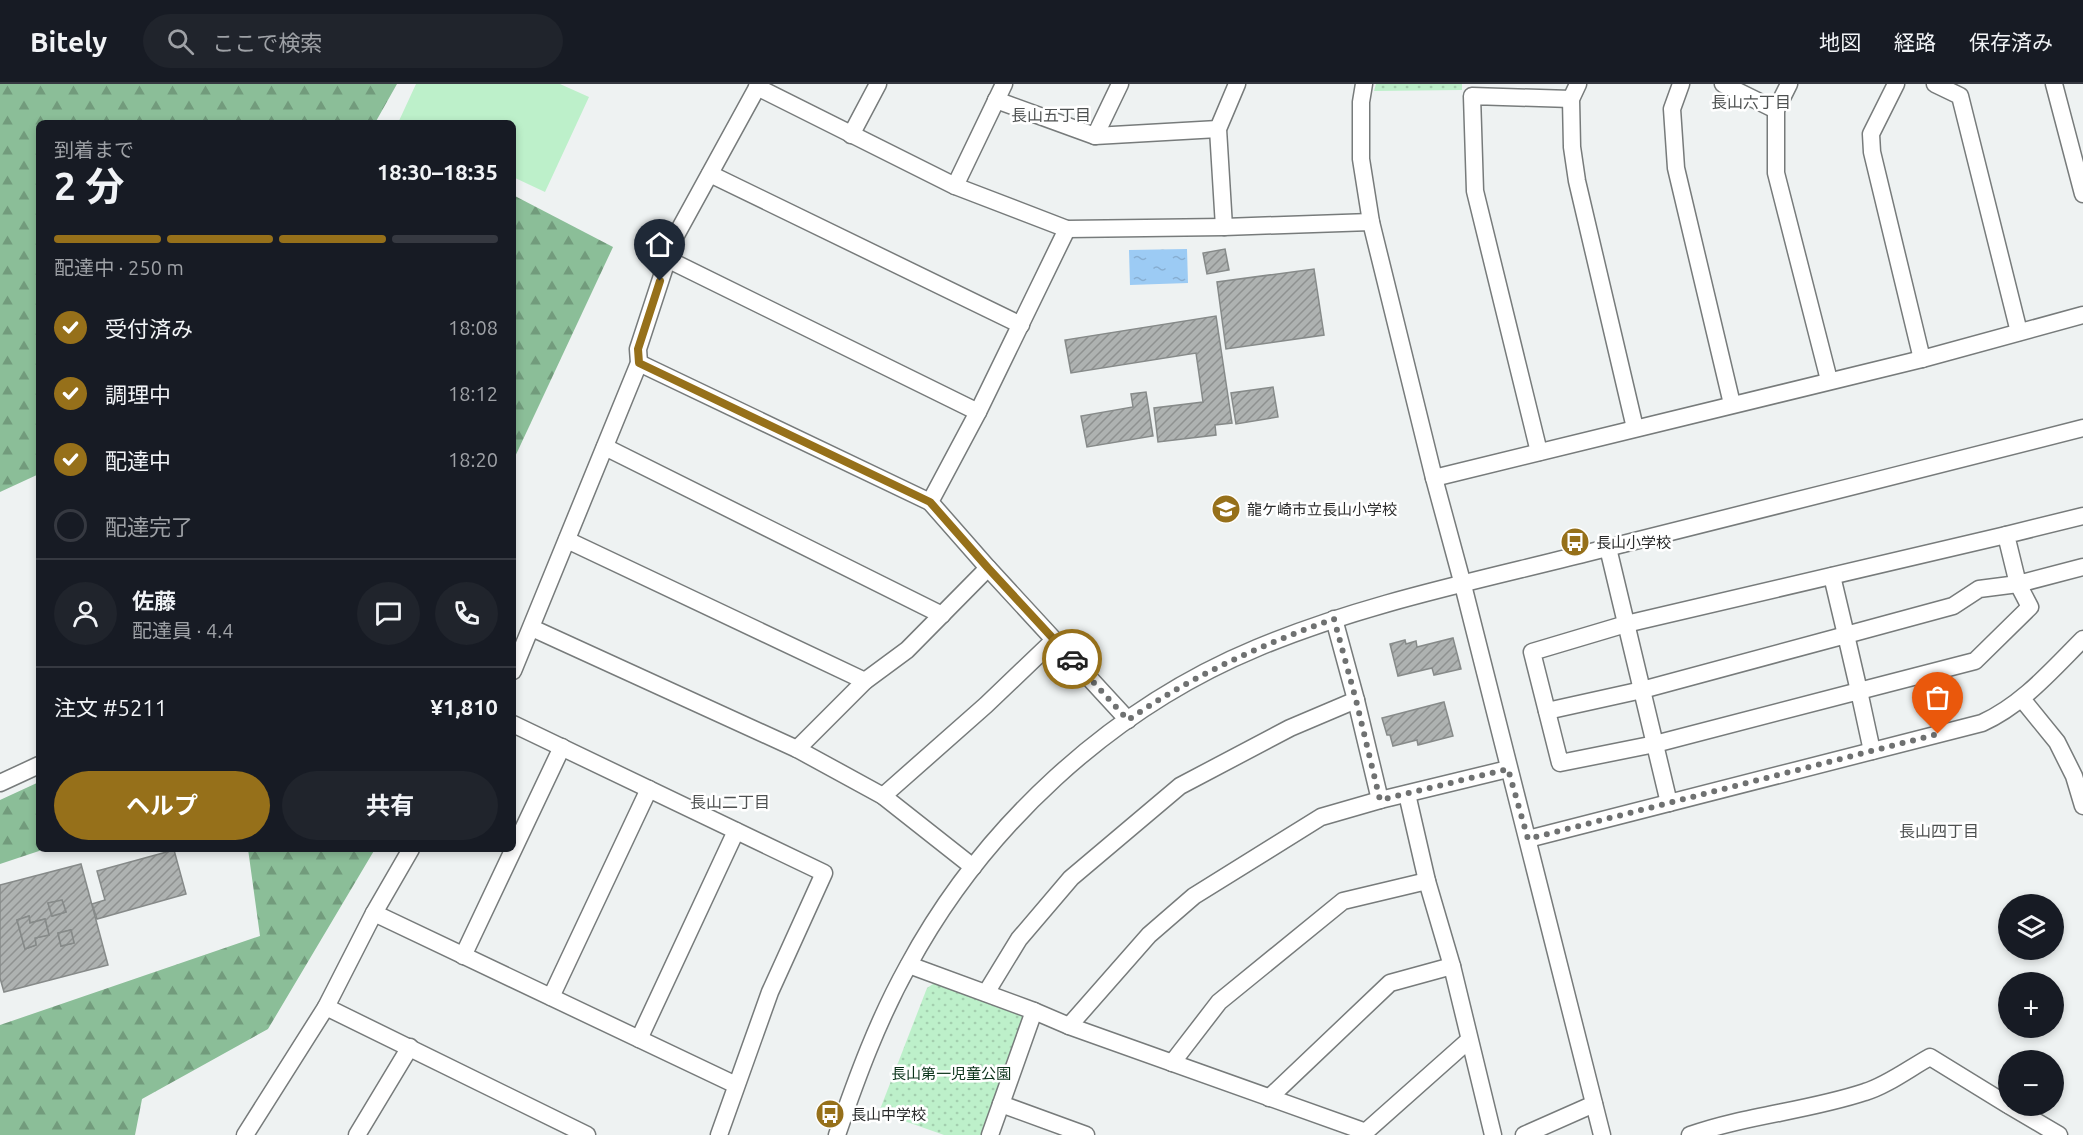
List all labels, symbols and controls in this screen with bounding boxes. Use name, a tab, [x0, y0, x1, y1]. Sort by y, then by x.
search box	[143, 14, 563, 68]
icon: search	[164, 25, 197, 58]
text: Bitely	[30, 26, 107, 57]
text: ここで検索	[212, 30, 322, 55]
text: 地図	[1819, 30, 1861, 54]
text: 経路	[1894, 30, 1936, 54]
text: 保存済み	[1969, 30, 2053, 54]
district label: 長山六丁目	[1711, 93, 1791, 111]
district label: 長山五丁目	[1011, 106, 1091, 124]
text: 到着まで	[54, 138, 134, 161]
text: 18:30–18:35	[377, 159, 498, 184]
text: 2 分	[54, 164, 124, 207]
pin	[634, 219, 685, 281]
icon: home	[643, 228, 676, 261]
text: 配達中 · 250 m	[54, 256, 184, 279]
icon: check	[54, 311, 87, 344]
text: 受付済み	[105, 316, 193, 341]
text: 18:08	[448, 316, 498, 339]
icon: check	[54, 377, 87, 410]
text: 調理中	[105, 382, 171, 407]
text: 18:12	[448, 382, 498, 405]
icon: check	[54, 443, 87, 476]
text: 配達中	[105, 448, 171, 473]
text: 18:20	[448, 448, 498, 471]
school or university icon: 龍ケ崎市立長山小学校	[1210, 493, 1242, 525]
place label: 龍ケ崎市立長山小学校	[1247, 501, 1397, 518]
text: 配達完了	[105, 514, 193, 539]
bus stop icon: 長山小学校	[1559, 526, 1591, 558]
place label: 長山小学校	[1596, 534, 1671, 551]
button: person	[54, 582, 117, 645]
button: chat	[357, 582, 420, 645]
button: phone	[435, 582, 498, 645]
text: 佐藤	[132, 588, 176, 613]
text: 配達員 · 4.4	[132, 619, 234, 642]
courier	[1042, 629, 1102, 689]
icon: car	[1056, 643, 1089, 676]
pin	[1912, 672, 1963, 734]
icon: bag	[1921, 681, 1954, 714]
text: ¥1,810	[431, 694, 498, 719]
text: 注文 #5211	[54, 695, 167, 720]
button: ヘルプ	[54, 771, 270, 840]
button: 共有	[282, 771, 498, 840]
district label: 長山二丁目	[690, 793, 770, 811]
district label: 長山四丁目	[1899, 822, 1979, 840]
map controls	[1998, 894, 2064, 1116]
button: layers	[1998, 894, 2064, 960]
button: +	[1998, 972, 2064, 1038]
button: −	[1998, 1050, 2064, 1116]
park label: 長山第一児童公園	[891, 1065, 1011, 1082]
bus stop icon: 長山中学校	[814, 1098, 846, 1130]
place label: 長山中学校	[851, 1106, 926, 1123]

